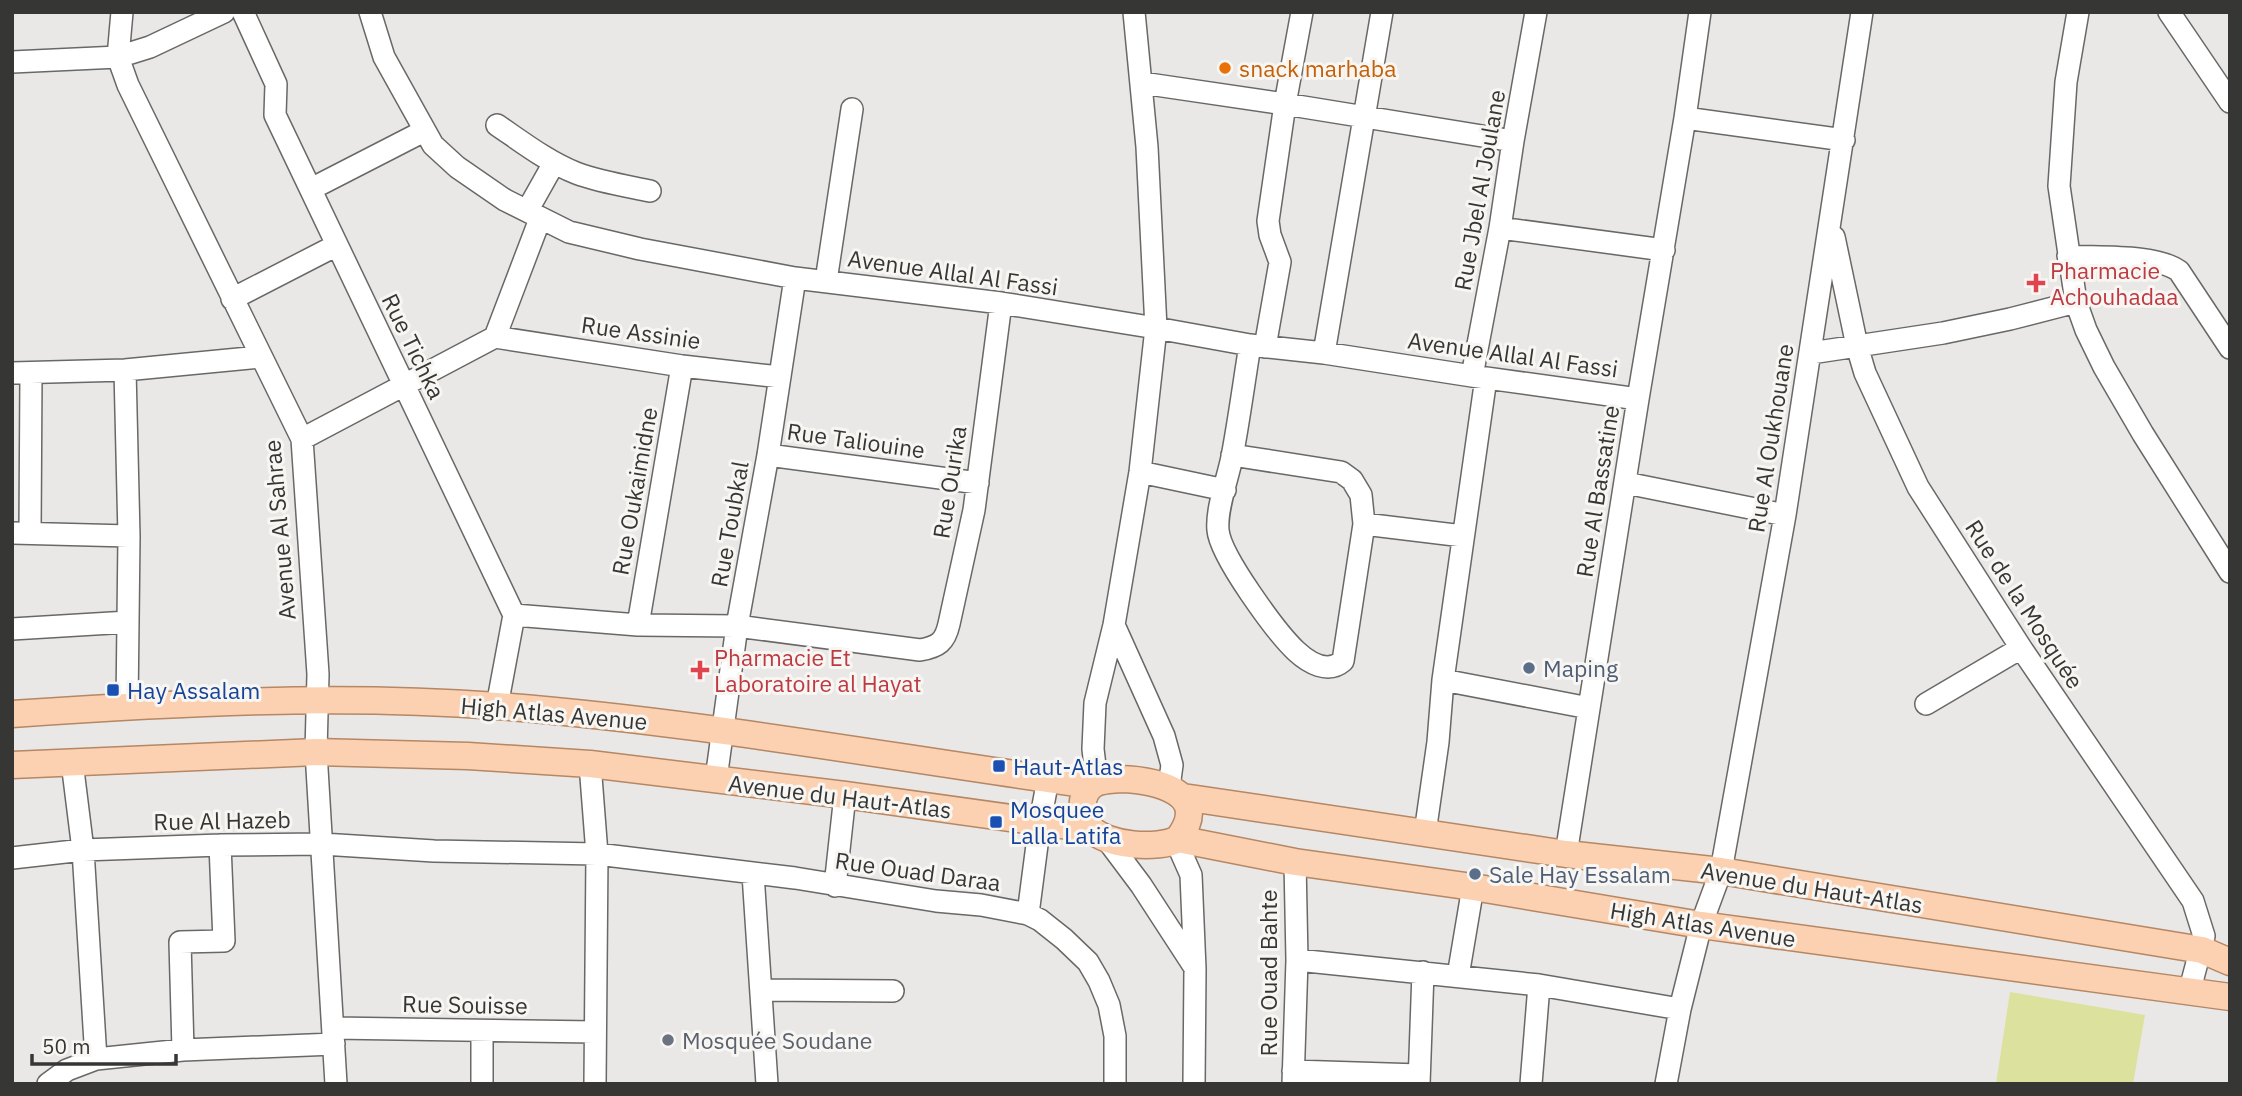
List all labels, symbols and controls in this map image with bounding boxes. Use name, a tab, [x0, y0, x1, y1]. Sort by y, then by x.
place label: snack marhaba	[1239, 53, 1396, 83]
marker: snack marhaba	[1217, 60, 1233, 76]
street label: Rue Jbel Al Joulane	[1447, 87, 1511, 293]
street label: Avenue Allal Al Fassi	[846, 242, 1060, 302]
place label: Pharmacie Achouhadaa	[2050, 255, 2179, 311]
marker: Pharmacie Achouhadaa	[2028, 275, 2044, 291]
street label: Rue Tichka	[376, 288, 452, 404]
street label: Rue Assinie	[579, 309, 703, 355]
street label: Avenue Allal Al Fassi	[1406, 324, 1620, 384]
street label: Rue Al Oukhouane	[1740, 341, 1800, 535]
street label: Rue Al Bassatine	[1569, 403, 1625, 579]
street label: Rue Oukaimidne	[604, 405, 664, 577]
street label: Rue Taliouine	[785, 415, 927, 465]
street label: Rue Ourika	[925, 424, 973, 540]
street label: Avenue Al Sahrae	[256, 439, 302, 621]
street label: Rue Toubkal	[703, 459, 755, 589]
street label: Rue de la Mosquée	[1959, 514, 2091, 694]
place label: Pharmacie Et Laboratoire al Hayat	[714, 642, 922, 698]
place label: Maping	[1543, 653, 1618, 683]
marker: Maping	[1521, 660, 1537, 676]
marker: Pharmacie Et Laboratoire al Hayat	[692, 662, 708, 678]
place label: Hay Assalam	[127, 675, 260, 705]
marker: Hay Assalam	[105, 682, 121, 698]
street label: High Atlas Avenue	[459, 690, 649, 736]
place label: Haut-Atlas	[1013, 751, 1123, 781]
marker: Haut-Atlas	[991, 758, 1007, 774]
street label: Avenue du Haut-Atlas	[727, 767, 953, 825]
place label: Mosquee Lalla Latifa	[1010, 794, 1121, 850]
street label: Rue Al Hazeb	[153, 804, 291, 836]
marker: Mosquee Lalla Latifa	[988, 814, 1004, 830]
street label: Rue Ouad Daraa	[833, 845, 1003, 897]
street label: Avenue du Haut-Atlas	[1699, 855, 1925, 919]
place label: Sale Hay Essalam	[1489, 859, 1671, 889]
marker: Sale Hay Essalam	[1467, 866, 1483, 882]
street label: Rue Ouad Bahte	[1253, 889, 1283, 1057]
street label: High Atlas Avenue	[1608, 895, 1798, 953]
street label: Rue Souisse	[402, 988, 528, 1020]
scale bar	[32, 1023, 175, 1066]
place label: Mosquée Soudane	[682, 1025, 872, 1055]
text: 50 m	[42, 1032, 91, 1060]
marker: Mosquée Soudane	[660, 1032, 676, 1048]

